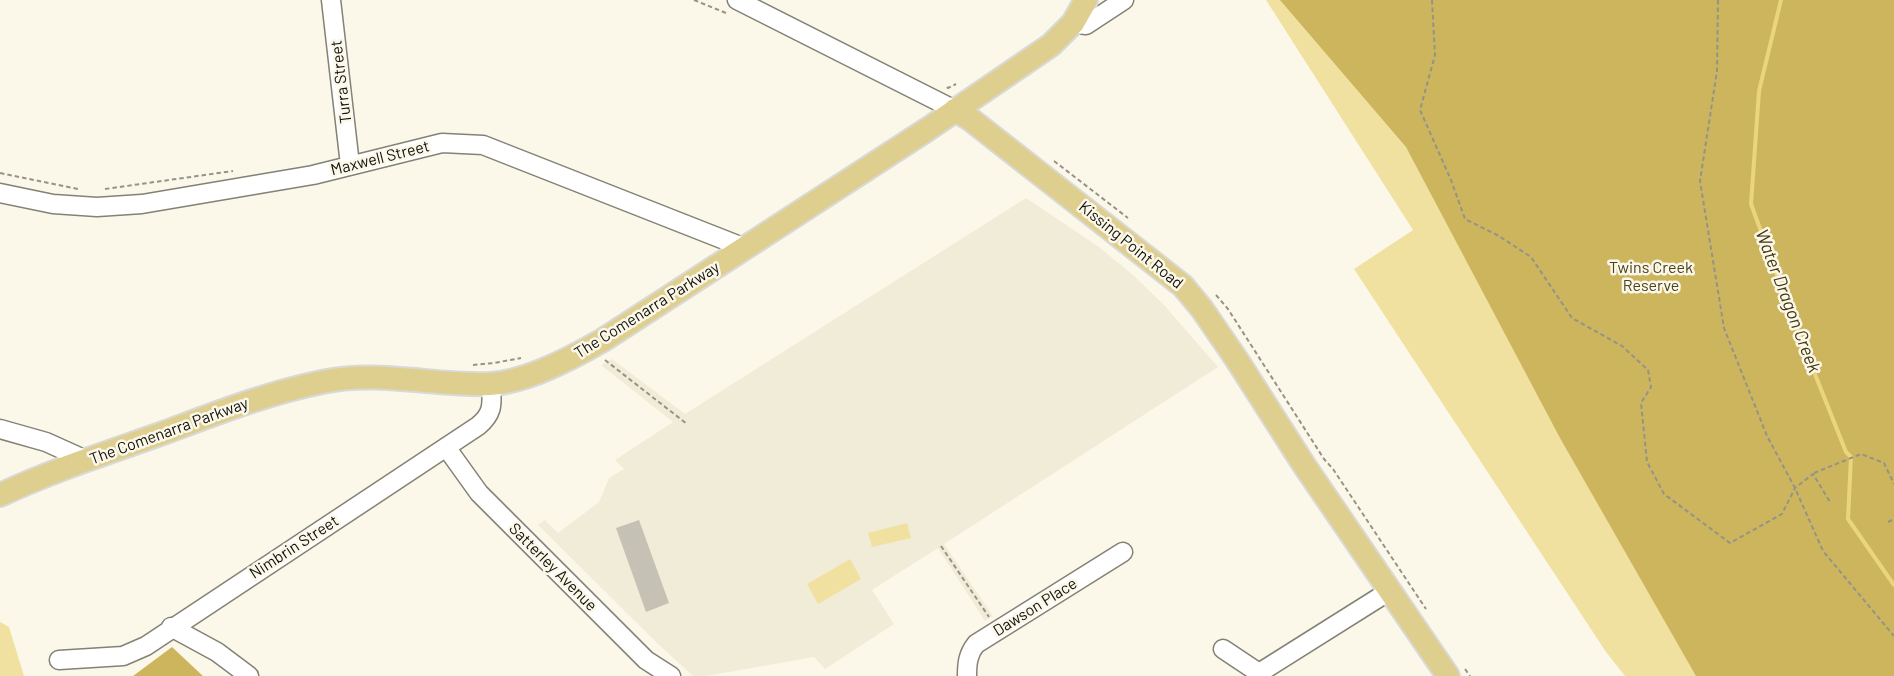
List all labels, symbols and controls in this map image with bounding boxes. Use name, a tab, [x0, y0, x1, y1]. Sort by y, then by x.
street label: Turra Street	[326, 39, 356, 125]
street label: Maxwell Street	[329, 136, 431, 180]
street label: Kissing Point Road	[1075, 197, 1187, 293]
water label: Water Dragon Creek	[1751, 226, 1825, 376]
street label: The Comenarra Parkway	[571, 257, 723, 363]
park label: Twins Creek Reserve	[1609, 258, 1693, 296]
street label: The Comenarra Parkway	[87, 393, 251, 469]
street label: Nimbrin Street	[246, 511, 342, 583]
street label: Satterley Avenue	[505, 519, 601, 615]
street label: Dawson Place	[990, 574, 1080, 640]

